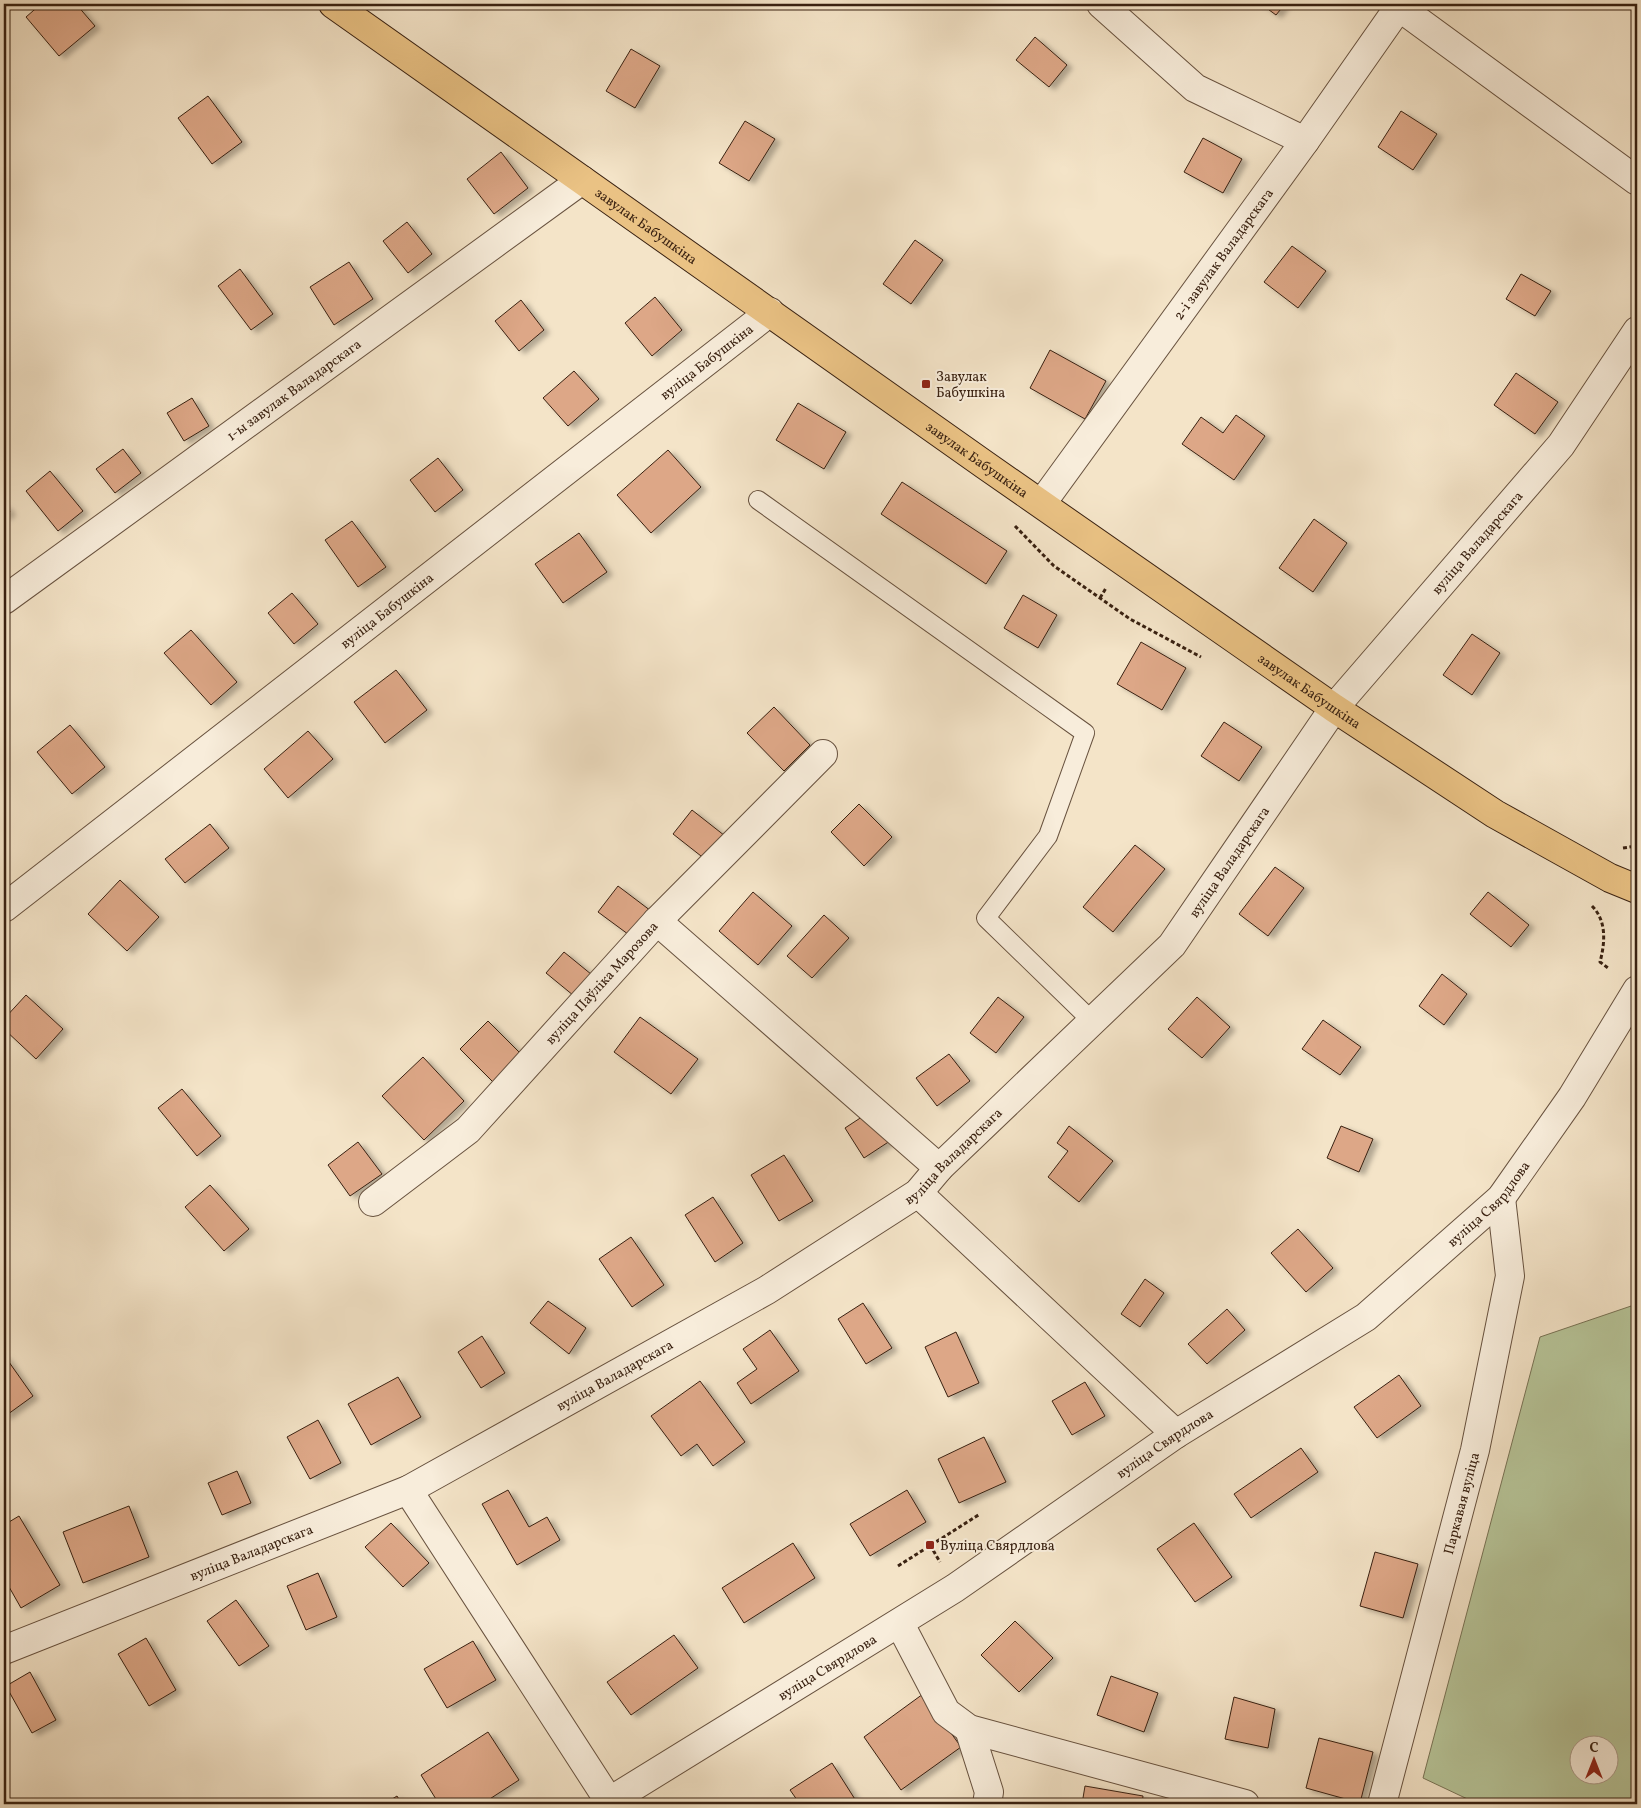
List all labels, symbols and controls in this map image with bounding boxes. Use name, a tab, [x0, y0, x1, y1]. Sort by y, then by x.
street label: завулак Бабушкіна	[591, 184, 701, 270]
street label: 2-і завулак Валадарскага	[1170, 185, 1279, 325]
street label: вуліца Бабушкіна	[657, 320, 758, 405]
street label: 1-ы завулак Валадарскага	[223, 335, 366, 446]
place label: Завулак Бабушкіна	[936, 368, 1005, 403]
marker: Завулак Бабушкіна	[920, 378, 932, 390]
street label: завулак Бабушкіна	[921, 418, 1031, 503]
street label: вуліца Валадарскага	[1428, 488, 1528, 599]
street label: вуліца Бабушкіна	[337, 569, 438, 654]
street label: завулак Бабушкіна	[1254, 650, 1364, 734]
street label: вуліца Валадарскага	[1185, 803, 1275, 922]
street label: вуліца Паўліка Марозова	[542, 918, 663, 1049]
street label: вуліца Валадарскага	[902, 1104, 1007, 1210]
street label: вуліца Свярдлова	[1444, 1158, 1535, 1252]
street label: вуліца Валадарскага	[554, 1336, 677, 1416]
street label: вуліца Свярдлова	[1113, 1405, 1217, 1484]
street label: Паркавая вуліца	[1440, 1450, 1485, 1557]
street label: вуліца Валадарскага	[188, 1521, 316, 1586]
place label: Вуліца Свярдлова	[940, 1537, 1055, 1556]
marker: Вуліца Свярдлова	[924, 1539, 936, 1551]
street label: вуліца Свярдлова	[775, 1631, 881, 1706]
north arrow	[1568, 1736, 1618, 1786]
text: С	[1589, 1739, 1599, 1758]

